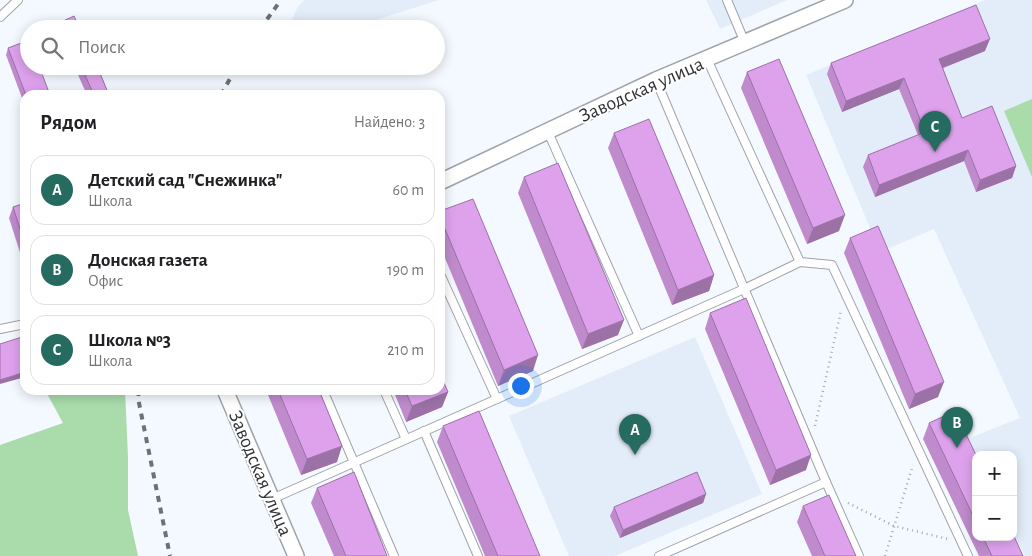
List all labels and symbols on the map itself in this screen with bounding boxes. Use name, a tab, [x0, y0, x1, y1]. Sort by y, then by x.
street label: Заводская улица	[576, 54, 707, 126]
pin: C	[919, 111, 951, 152]
your location	[508, 373, 534, 399]
pin: B	[941, 407, 973, 448]
street label: Заводская улица	[225, 408, 295, 539]
pin: A	[619, 414, 651, 455]

